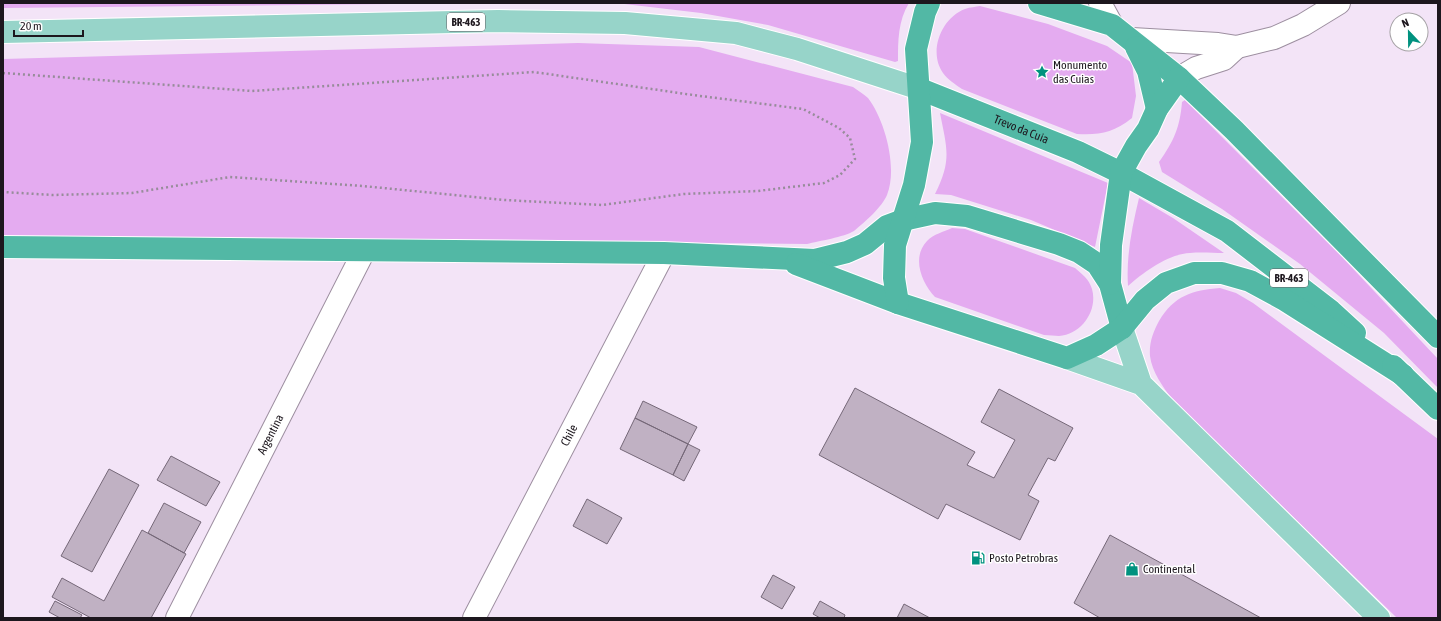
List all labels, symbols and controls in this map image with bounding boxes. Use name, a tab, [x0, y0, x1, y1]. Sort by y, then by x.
scale bar	[14, 12, 83, 38]
north arrow	[1389, 12, 1429, 52]
road number: BR-463	[447, 13, 485, 31]
text: N	[1400, 16, 1411, 30]
text: 20 m	[20, 19, 42, 33]
place label: Monumento das Cuias	[1053, 58, 1108, 86]
place icon: Monumento das Cuias	[1034, 64, 1050, 80]
street label: Trevo da Cuia	[992, 112, 1051, 147]
road number: BR-463	[1270, 269, 1308, 287]
street label: Argentina	[255, 412, 287, 457]
street label: Chile	[558, 422, 581, 448]
fuel station icon: Posto Petrobras	[970, 550, 986, 566]
place label: Posto Petrobras	[989, 551, 1058, 565]
shop icon: Continental	[1124, 561, 1140, 577]
place label: Continental	[1143, 562, 1196, 576]

